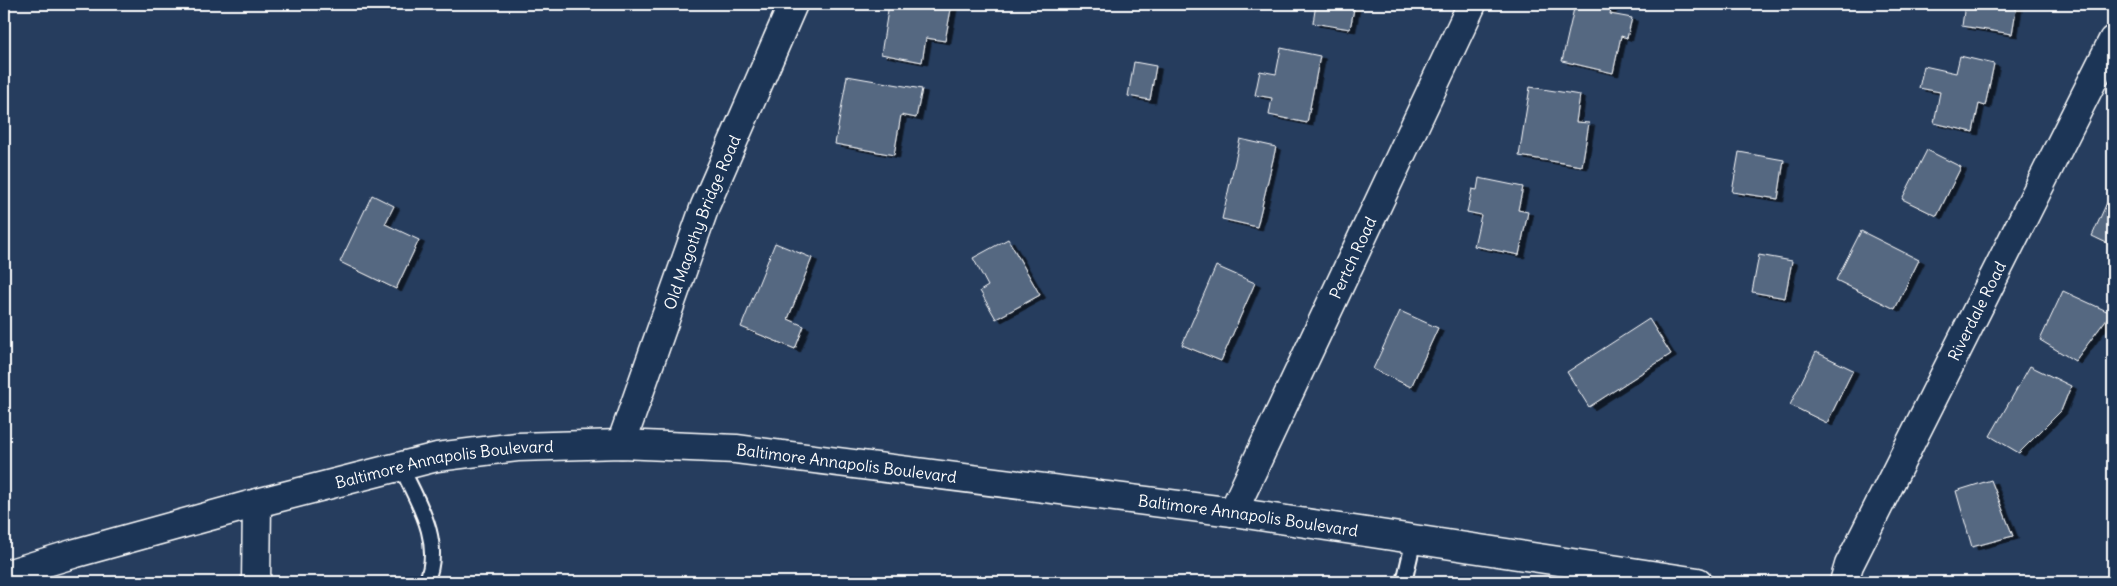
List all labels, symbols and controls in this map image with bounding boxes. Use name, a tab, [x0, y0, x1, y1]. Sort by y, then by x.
street label: Old Magothy Bridge Road	[659, 132, 745, 312]
street label: Pertch Road	[1325, 214, 1380, 302]
street label: Riverdale Road	[1943, 258, 2010, 364]
street label: Baltimore Annapolis Boulevard	[333, 436, 554, 493]
street label: Baltimore Annapolis Boulevard	[735, 439, 958, 487]
street label: Baltimore Annapolis Boulevard	[1137, 490, 1359, 541]

